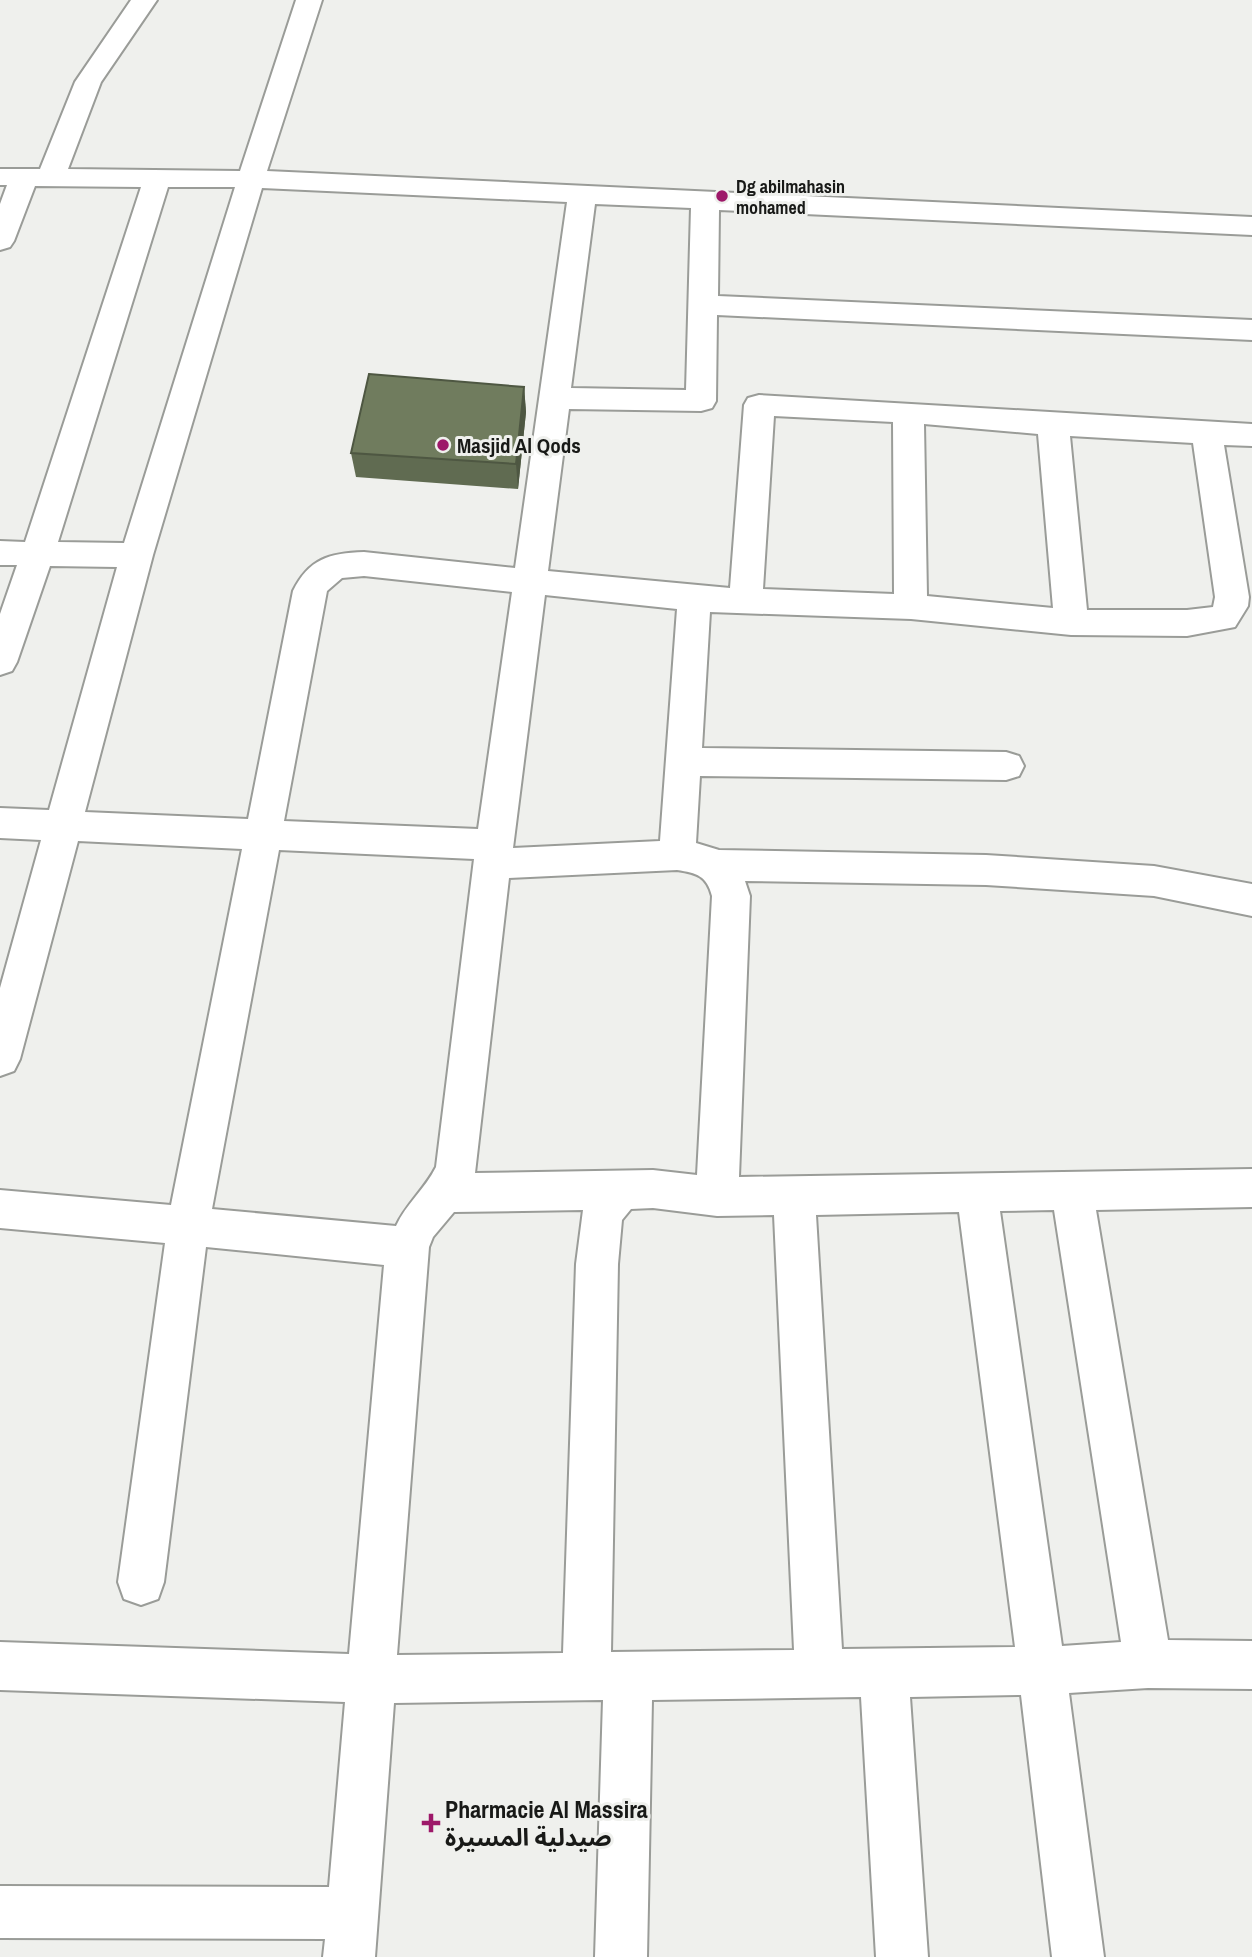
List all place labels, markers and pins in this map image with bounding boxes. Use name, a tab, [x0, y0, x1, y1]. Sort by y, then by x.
place label: Dg abilmahasin mohamed	[736, 174, 845, 220]
marker: Dg abilmahasin mohamed	[714, 188, 730, 204]
place label: Masjid Al Qods	[457, 431, 581, 460]
marker: Masjid Al Qods	[435, 437, 451, 453]
place label: Pharmacie Al Massira صيدلية المسيرة	[445, 1793, 648, 1853]
marker: Pharmacie Al Massira صيدلية المسيرة	[423, 1815, 439, 1831]

